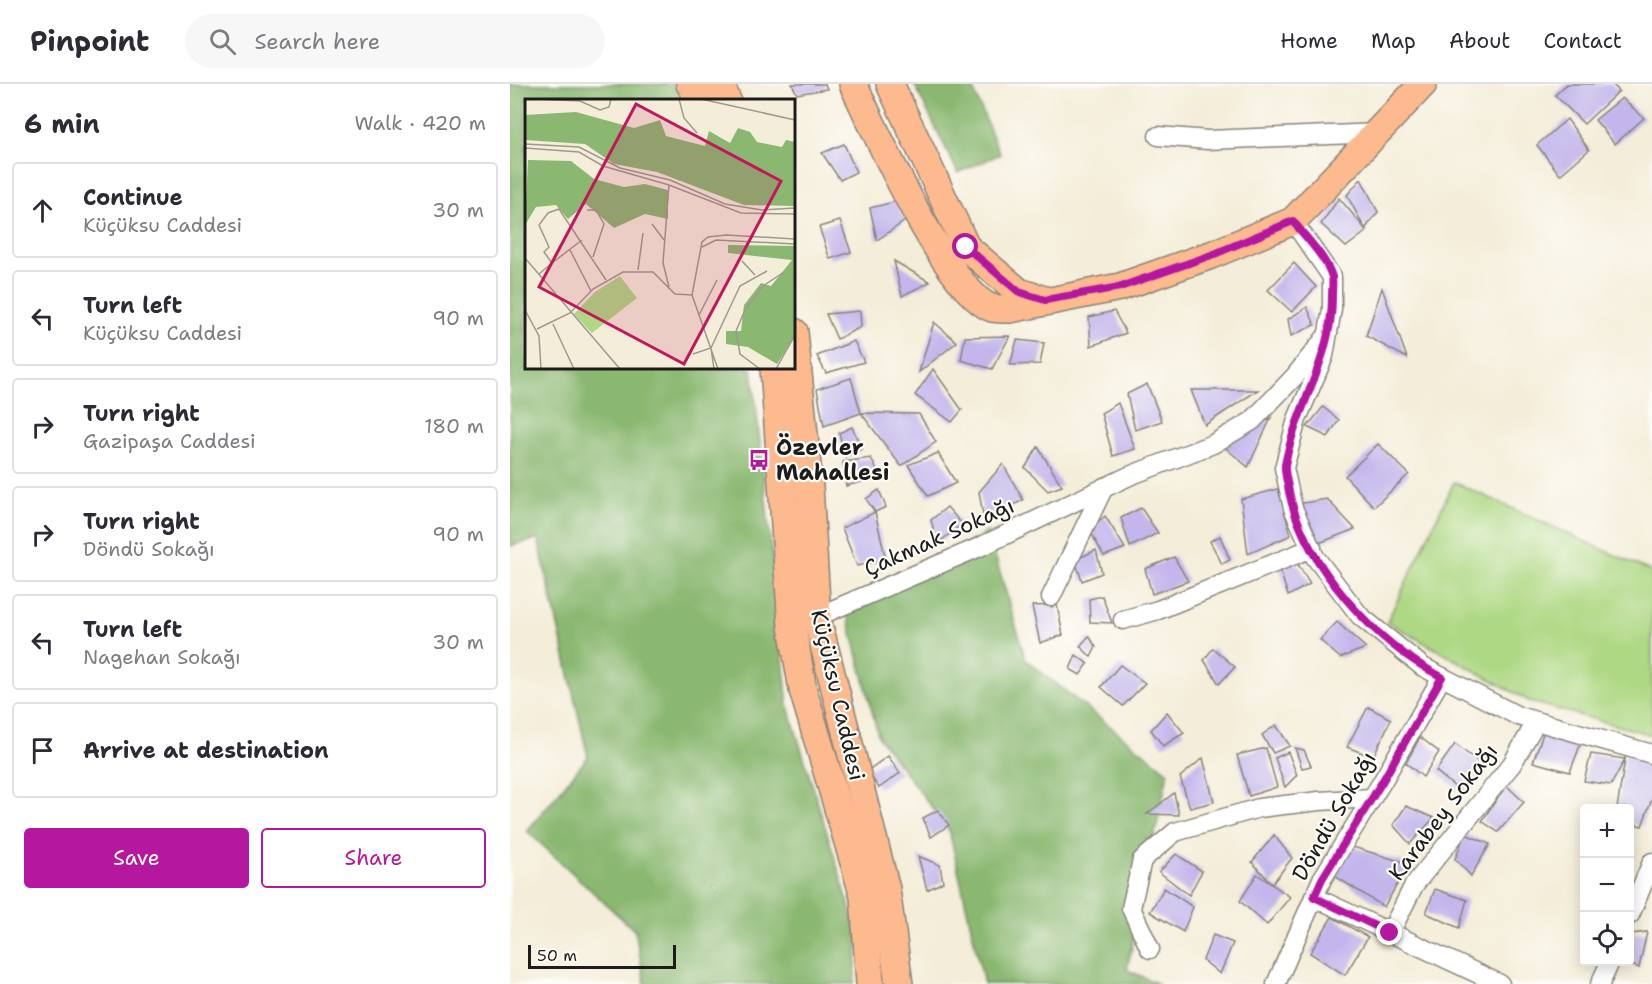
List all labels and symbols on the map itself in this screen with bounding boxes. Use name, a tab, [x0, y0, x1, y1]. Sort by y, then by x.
inset map	[525, 99, 795, 369]
route start	[952, 233, 978, 259]
place label: Özevler Mahallesi	[776, 433, 890, 487]
bus stop icon: Özevler Mahallesi	[747, 448, 771, 472]
street label: Çakmak Sokağı	[859, 491, 1019, 583]
street label: Küçüksu Caddesi	[804, 606, 872, 784]
street label: Karabey Sokağı	[1382, 737, 1504, 887]
street label: Döndü Sokağı	[1285, 746, 1383, 886]
route end	[1376, 919, 1402, 945]
scale bar	[528, 942, 676, 970]

